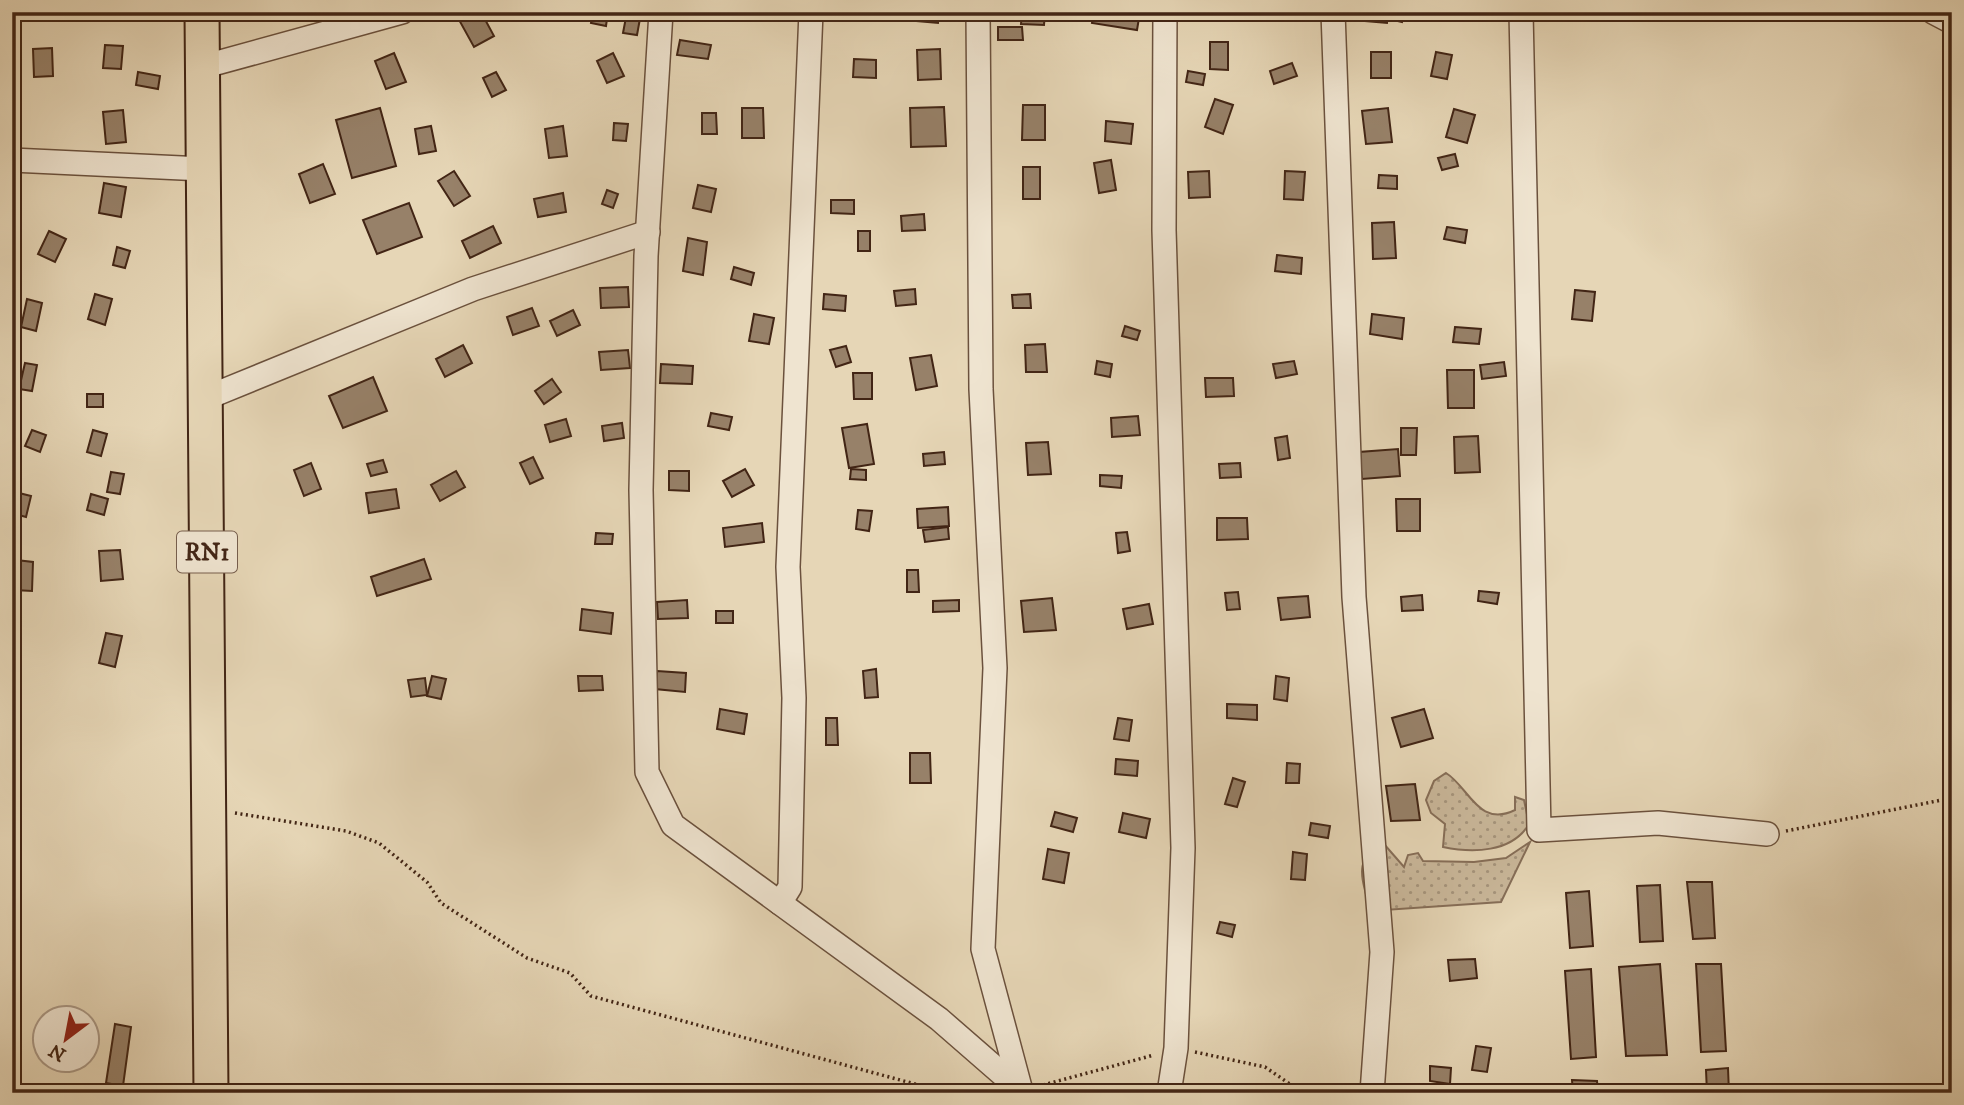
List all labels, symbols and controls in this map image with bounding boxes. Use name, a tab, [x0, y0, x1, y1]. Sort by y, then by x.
road number: RN1	[177, 532, 237, 572]
north arrow	[32, 1004, 102, 1074]
text: N	[45, 1038, 70, 1066]

